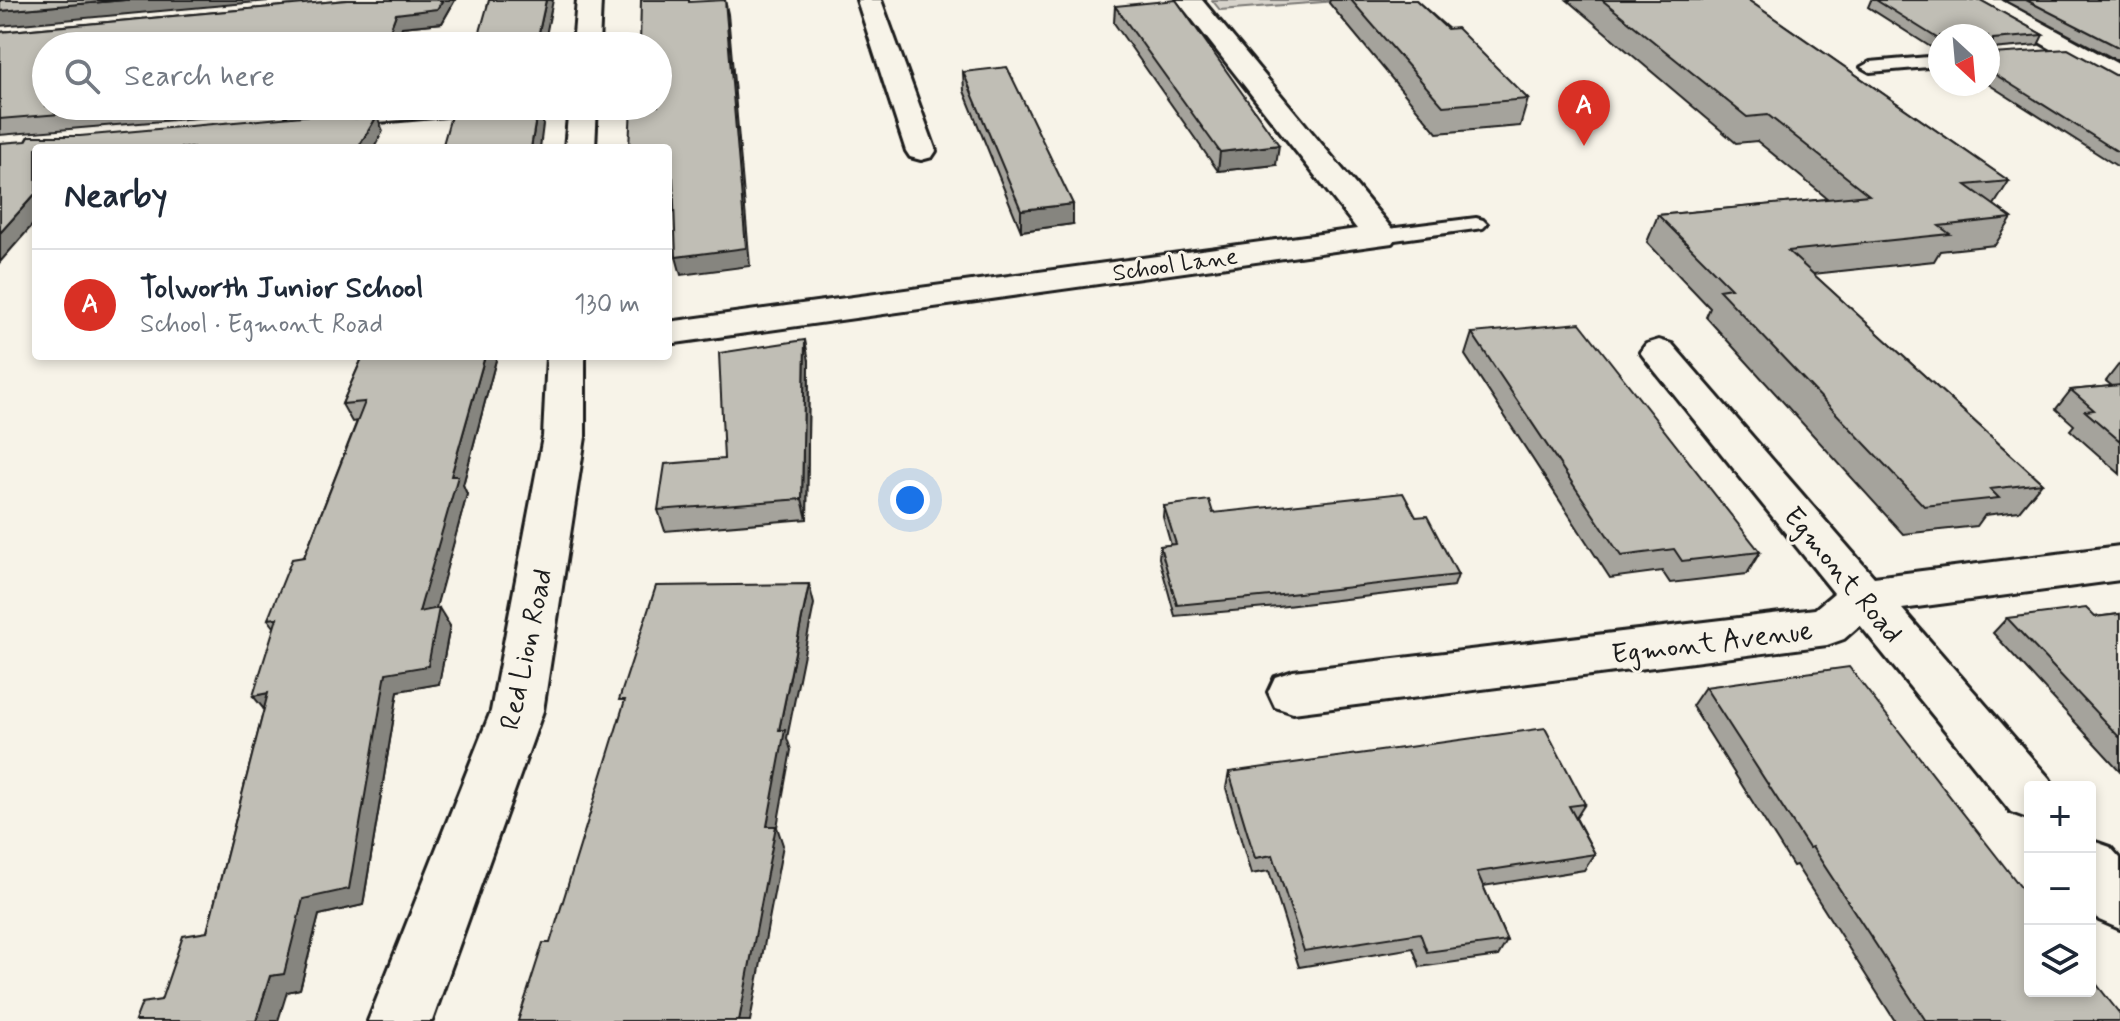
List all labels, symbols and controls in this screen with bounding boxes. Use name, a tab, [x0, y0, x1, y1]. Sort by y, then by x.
north arrow	[1928, 24, 2000, 96]
search box	[32, 32, 672, 120]
icon: search	[60, 54, 104, 98]
text: Search here	[124, 57, 275, 96]
pin: A	[1558, 80, 1610, 146]
text: Nearby	[64, 174, 168, 219]
street label: School Lane	[1111, 241, 1240, 290]
text: Tolworth Junior School	[140, 269, 423, 308]
text: A	[81, 288, 99, 322]
text: 130 m	[574, 288, 640, 322]
text: School · Egmont Road	[140, 308, 383, 342]
your location	[890, 480, 930, 520]
street label: Egmont Road	[1774, 499, 1910, 652]
street label: Red Lion Road	[492, 565, 563, 734]
street label: Egmont Avenue	[1610, 613, 1815, 674]
map controls	[2024, 781, 2096, 997]
button: +	[2024, 781, 2096, 853]
button: −	[2024, 853, 2096, 925]
button: layers	[2024, 925, 2096, 997]

